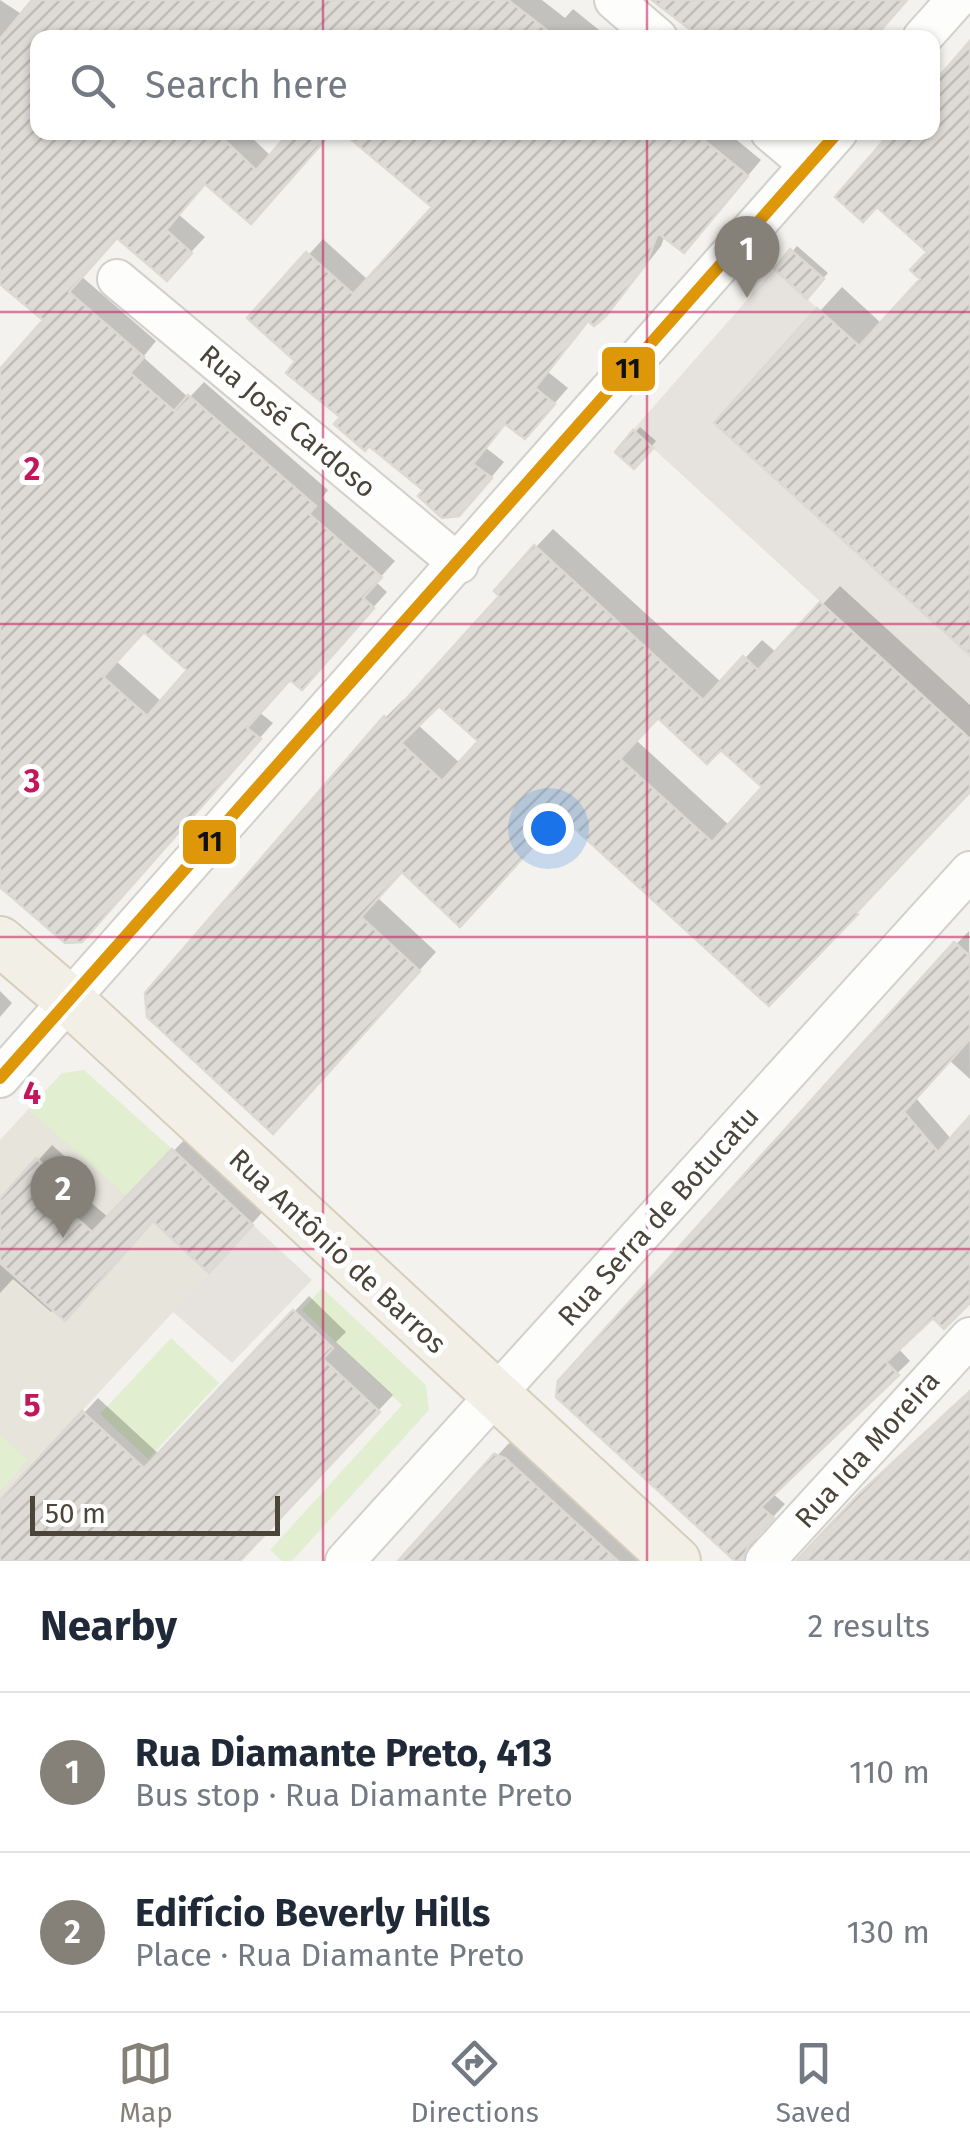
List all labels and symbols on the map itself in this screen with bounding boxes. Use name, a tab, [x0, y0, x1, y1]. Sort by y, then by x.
pin: 1	[714, 216, 780, 298]
street label: Rua José Cardoso	[193, 338, 382, 505]
line badge: 11	[600, 345, 657, 393]
text: 11	[615, 352, 641, 385]
text: 2	[24, 450, 40, 488]
text: 3	[23, 762, 40, 800]
your location	[523, 803, 574, 854]
line badge: 11	[181, 818, 238, 866]
text: 11	[197, 825, 223, 858]
text: 4	[23, 1074, 41, 1112]
street label: Rua Serra de Botucatu	[551, 1100, 766, 1333]
street label: Rua Antônio de Barros	[222, 1142, 453, 1360]
pin: 2	[30, 1156, 96, 1238]
street label: Rua Ida Moreira	[788, 1364, 947, 1535]
text: 5	[23, 1386, 41, 1424]
scale bar	[30, 1491, 280, 1536]

